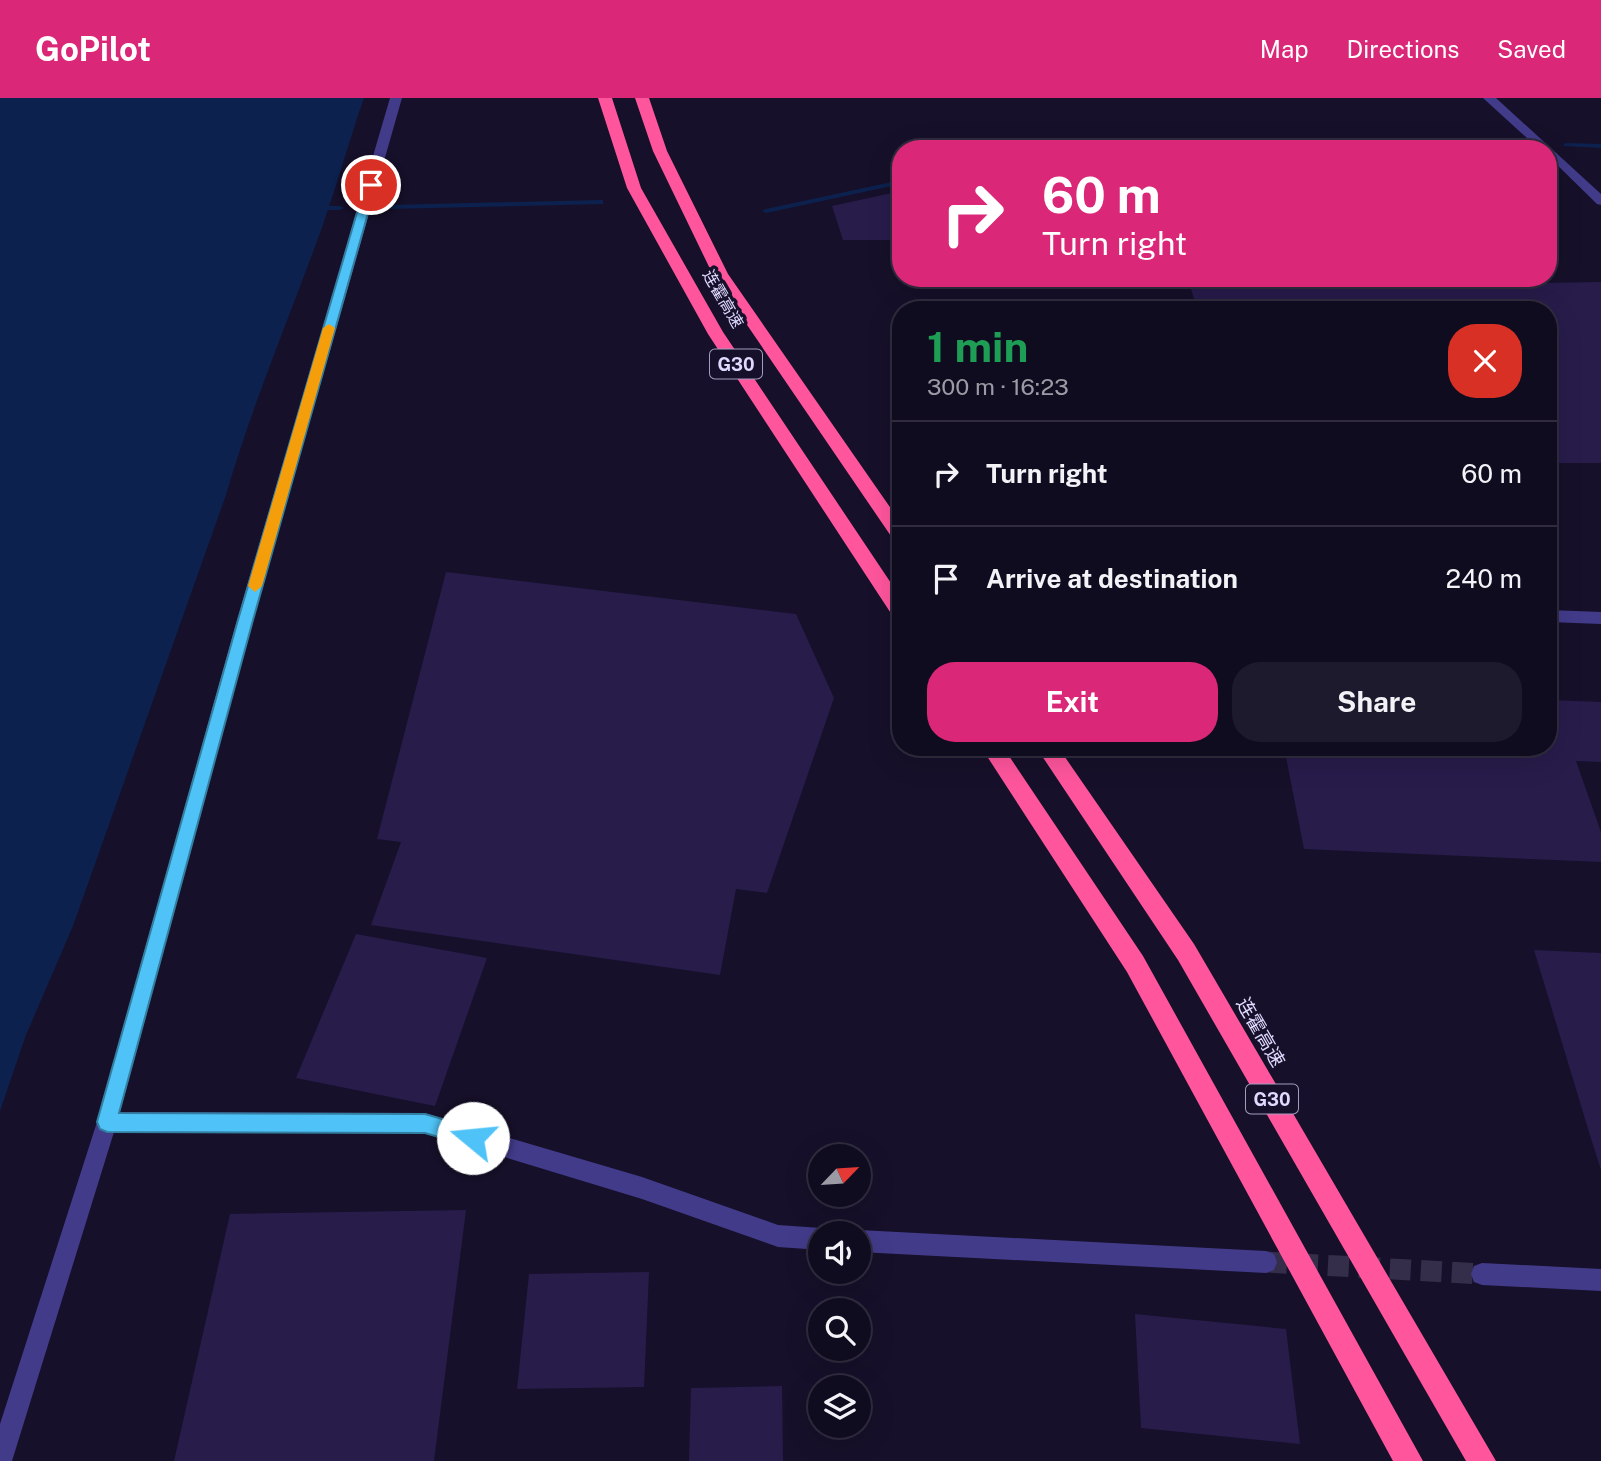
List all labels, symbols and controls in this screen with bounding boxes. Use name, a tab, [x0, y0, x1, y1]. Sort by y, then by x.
text: GoPilot	[35, 30, 151, 68]
text: Map	[1260, 35, 1309, 63]
text: Directions	[1347, 35, 1459, 63]
text: Saved	[1497, 35, 1566, 63]
pin	[341, 155, 401, 215]
icon: arrive	[352, 166, 390, 204]
text: 60 m	[1042, 166, 1161, 224]
icon: right	[927, 168, 1018, 259]
text: Turn right	[1042, 225, 1187, 262]
street label: 连霍高速	[699, 267, 747, 331]
text: 1 min	[927, 322, 1028, 371]
button: close	[1448, 324, 1522, 398]
road number: G30	[710, 350, 762, 378]
text: 300 m · 16:23	[927, 373, 1069, 400]
icon: right	[927, 455, 965, 493]
text: Turn right	[986, 458, 1108, 489]
text: 60 m	[1461, 458, 1522, 489]
icon: arrive	[927, 560, 965, 598]
text: Arrive at destination	[986, 563, 1238, 594]
text: 240 m	[1445, 563, 1522, 594]
button: Exit	[927, 662, 1218, 742]
button: Share	[1232, 662, 1522, 742]
street label: 连霍高速	[1232, 994, 1290, 1070]
road number: G30	[1246, 1084, 1298, 1114]
position arrow	[436, 1101, 510, 1175]
north arrow	[808, 1144, 872, 1208]
map controls	[808, 1144, 871, 1438]
button: sound	[808, 1221, 871, 1284]
button: search	[808, 1298, 871, 1361]
button: layers	[808, 1375, 871, 1438]

